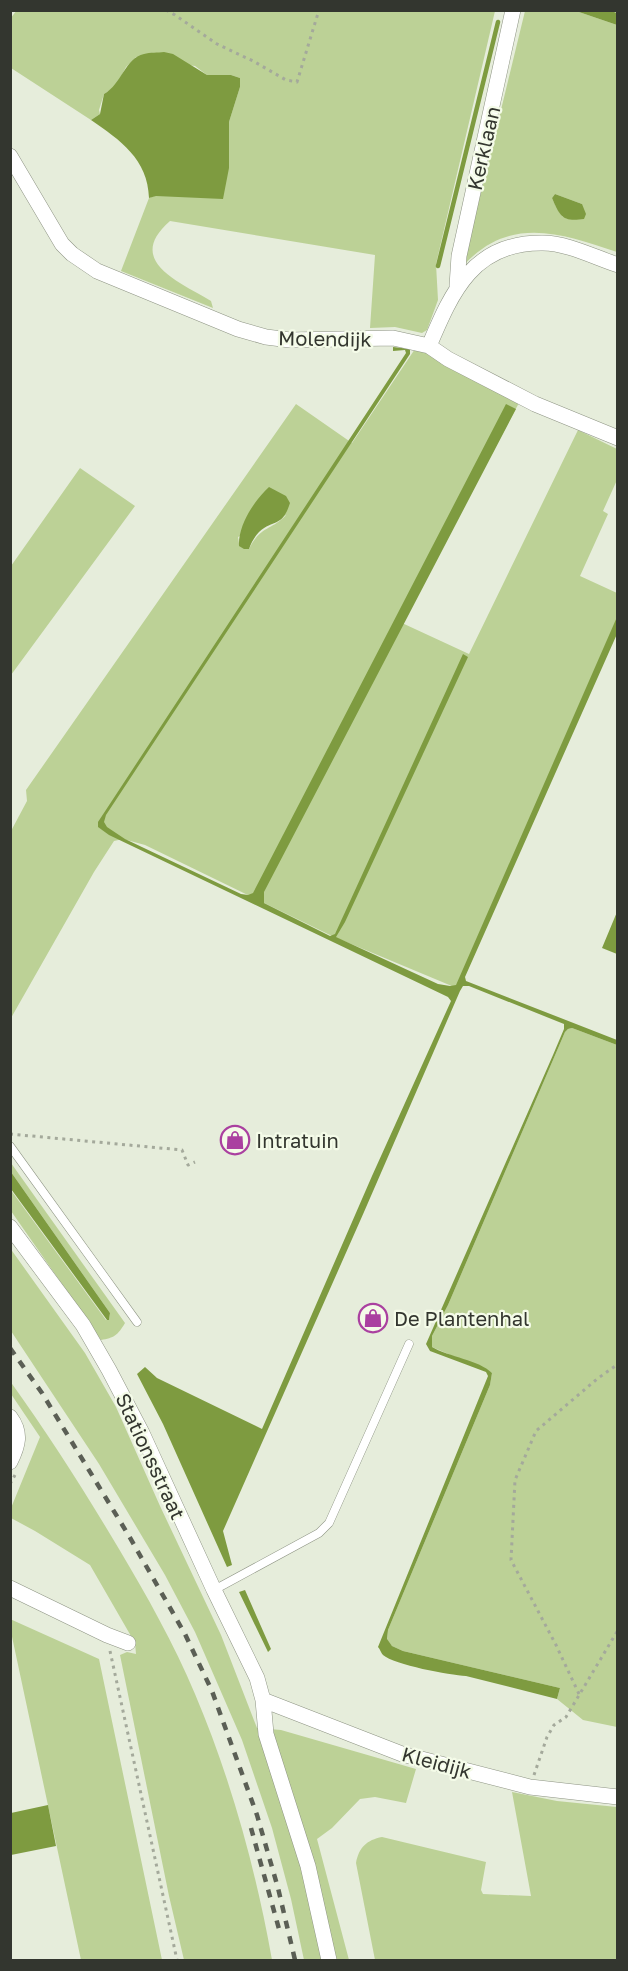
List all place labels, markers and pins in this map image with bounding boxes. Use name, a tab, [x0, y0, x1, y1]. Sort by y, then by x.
shop icon: Intratuin	[219, 1124, 251, 1156]
place label: Intratuin	[256, 1128, 339, 1152]
shop icon: De Plantenhal	[357, 1302, 389, 1334]
place label: De Plantenhal	[394, 1306, 529, 1330]

